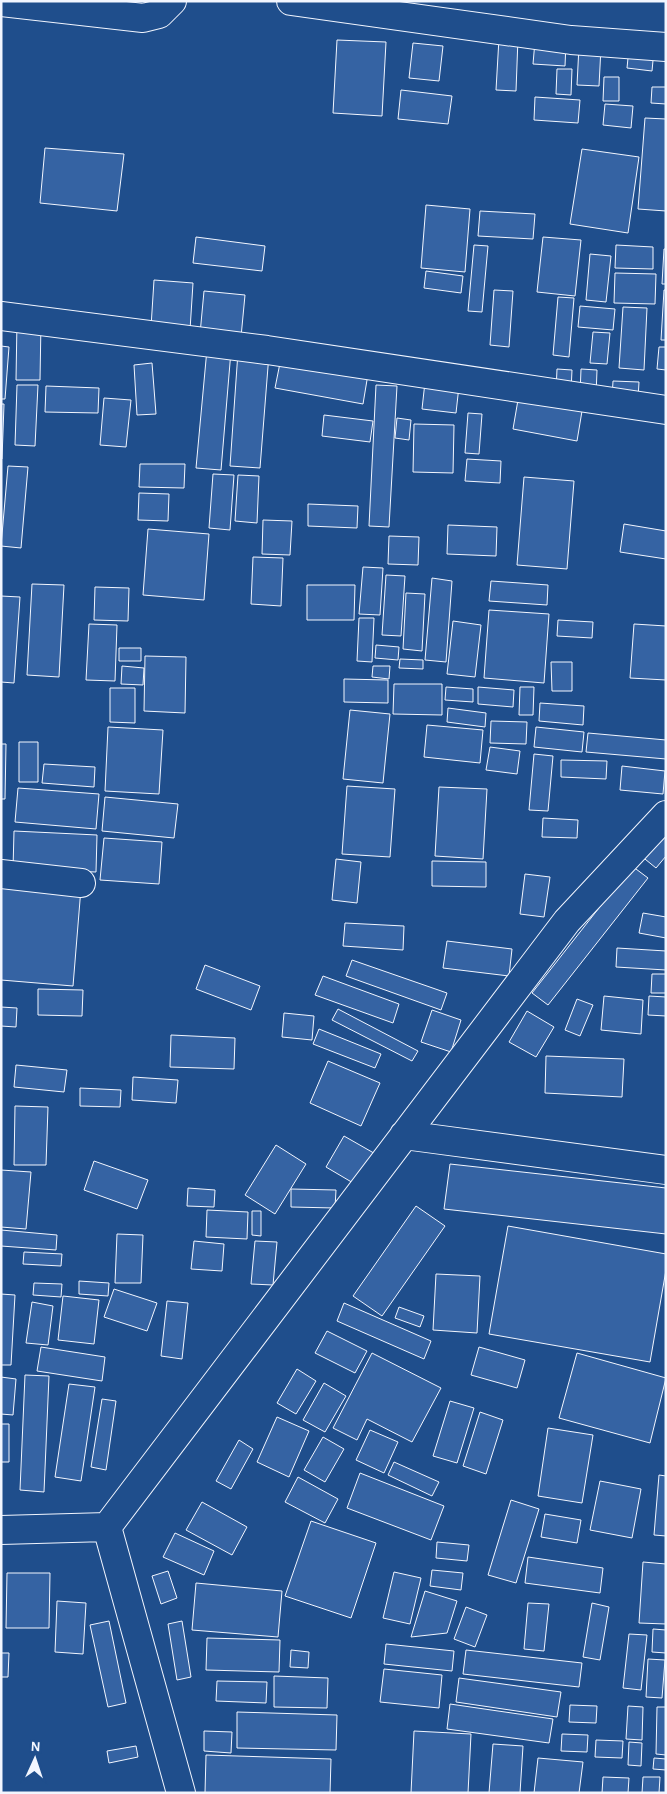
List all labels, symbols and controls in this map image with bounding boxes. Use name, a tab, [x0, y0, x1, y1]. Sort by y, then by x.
north arrow	[10, 1734, 60, 1784]
text: N	[30, 1740, 41, 1754]

